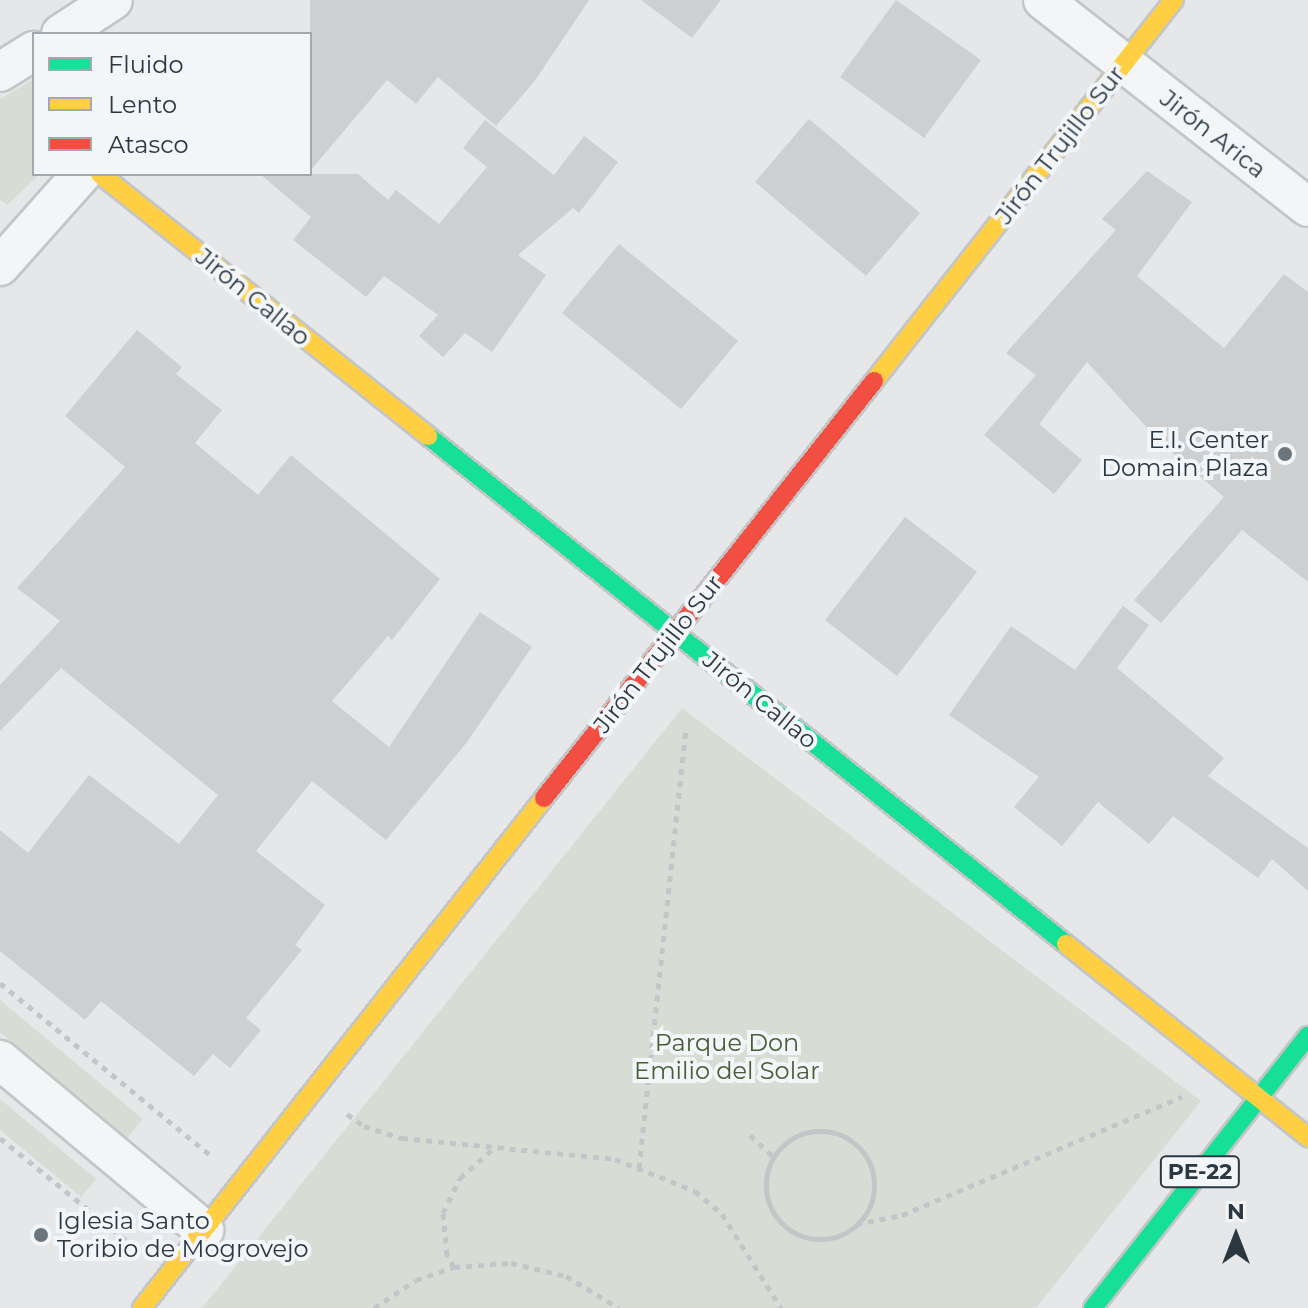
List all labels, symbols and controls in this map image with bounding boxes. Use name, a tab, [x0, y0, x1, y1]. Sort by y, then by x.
legend	[32, 32, 312, 176]
text: Fluido	[108, 50, 184, 79]
street label: Jirón Trujillo Sur	[989, 60, 1131, 230]
street label: Jirón Arica	[1154, 84, 1272, 184]
text: Lento	[108, 90, 177, 119]
text: Atasco	[108, 130, 189, 159]
street label: Jirón Callao	[190, 242, 316, 352]
place label: E.I. Center Domain Plaza	[1101, 426, 1269, 482]
marker: E.I. Center Domain Plaza	[1276, 445, 1294, 463]
street label: Jirón Trujillo Sur	[587, 569, 729, 739]
street label: Jirón Callao	[697, 645, 823, 755]
park label: Parque Don Emilio del Solar	[634, 1029, 820, 1085]
road number: PE-22	[1158, 1154, 1242, 1190]
north arrow	[1196, 1196, 1276, 1276]
text: N	[1227, 1198, 1245, 1225]
place label: Iglesia Santo Toribio de Mogrovejo	[57, 1207, 309, 1263]
marker: Iglesia Santo Toribio de Mogrovejo	[32, 1226, 50, 1244]

